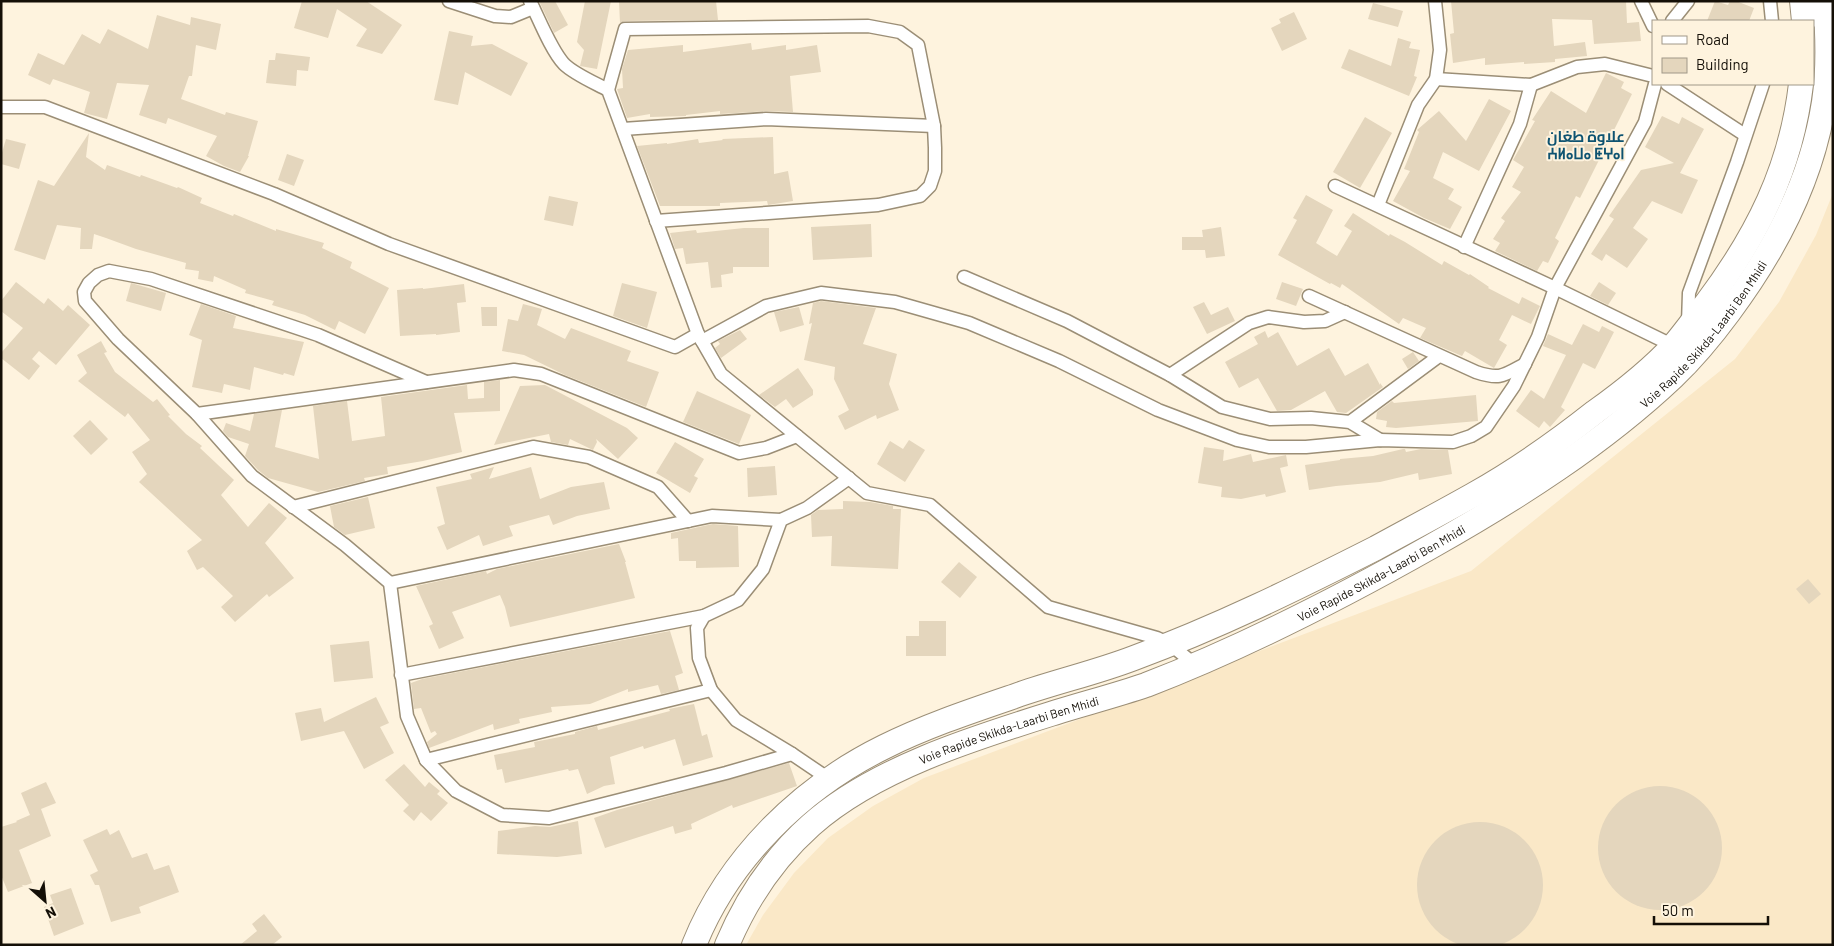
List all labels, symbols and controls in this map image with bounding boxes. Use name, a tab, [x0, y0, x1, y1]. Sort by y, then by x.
legend	[1652, 20, 1814, 85]
text: Road	[1696, 30, 1729, 48]
text: Building	[1696, 55, 1749, 73]
district label: علاوة طغان ⵄⵍⴰⵡⴰ ⵟⵖⴰⵏ	[1547, 127, 1625, 162]
street label: Voie Rapide Skikda-Laarbi Ben Mhidi	[1637, 258, 1769, 410]
street label: Voie Rapide Skikda-Laarbi Ben Mhidi	[1295, 522, 1467, 624]
street label: Voie Rapide Skikda-Laarbi Ben Mhidi	[917, 693, 1100, 767]
north arrow	[20, 876, 70, 926]
scale bar	[1654, 894, 1768, 926]
text: 50 m	[1662, 901, 1694, 919]
text: N	[43, 903, 59, 923]

